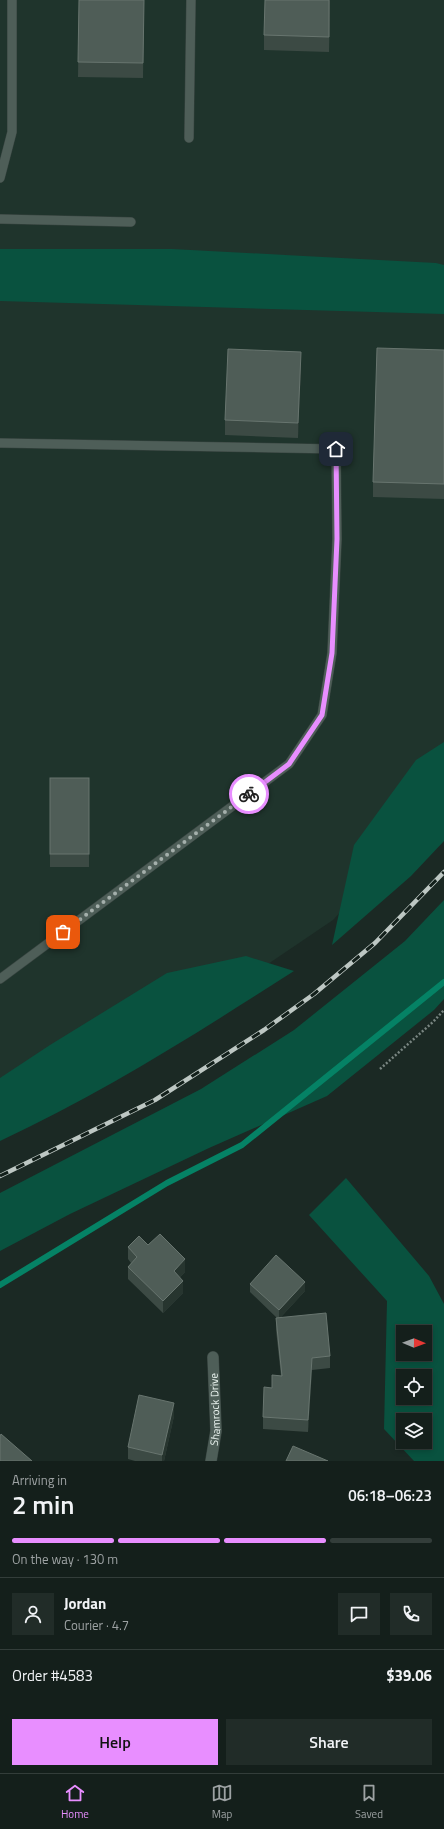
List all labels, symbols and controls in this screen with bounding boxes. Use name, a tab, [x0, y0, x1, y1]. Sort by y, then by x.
pin	[319, 432, 353, 466]
icon: home	[325, 438, 347, 460]
courier	[229, 774, 269, 814]
icon: bike	[238, 783, 260, 805]
pin	[46, 915, 80, 949]
icon: bag	[52, 921, 74, 943]
north arrow	[396, 1325, 432, 1361]
map controls	[396, 1325, 432, 1449]
button: locate	[396, 1369, 432, 1405]
street label: Shamrock Drive	[206, 1372, 224, 1447]
button: layers	[396, 1413, 432, 1449]
text: Arriving in	[12, 1470, 67, 1490]
text: 06:18–06:23	[348, 1484, 432, 1507]
text: 2 min	[12, 1485, 75, 1524]
text: On the way · 130 m	[12, 1549, 118, 1569]
text: Jordan	[64, 1592, 106, 1615]
button: person	[12, 1593, 54, 1635]
button: chat	[338, 1593, 380, 1635]
button: phone	[390, 1593, 432, 1635]
text: Courier · 4.7	[64, 1615, 129, 1635]
text: Order #4583	[12, 1664, 93, 1687]
text: $39.06	[386, 1664, 432, 1687]
button: Help	[12, 1719, 218, 1765]
button: Share	[226, 1719, 432, 1765]
tab: Home	[61, 1782, 89, 1822]
tab: Map	[211, 1782, 233, 1822]
tab: Saved	[355, 1782, 383, 1822]

